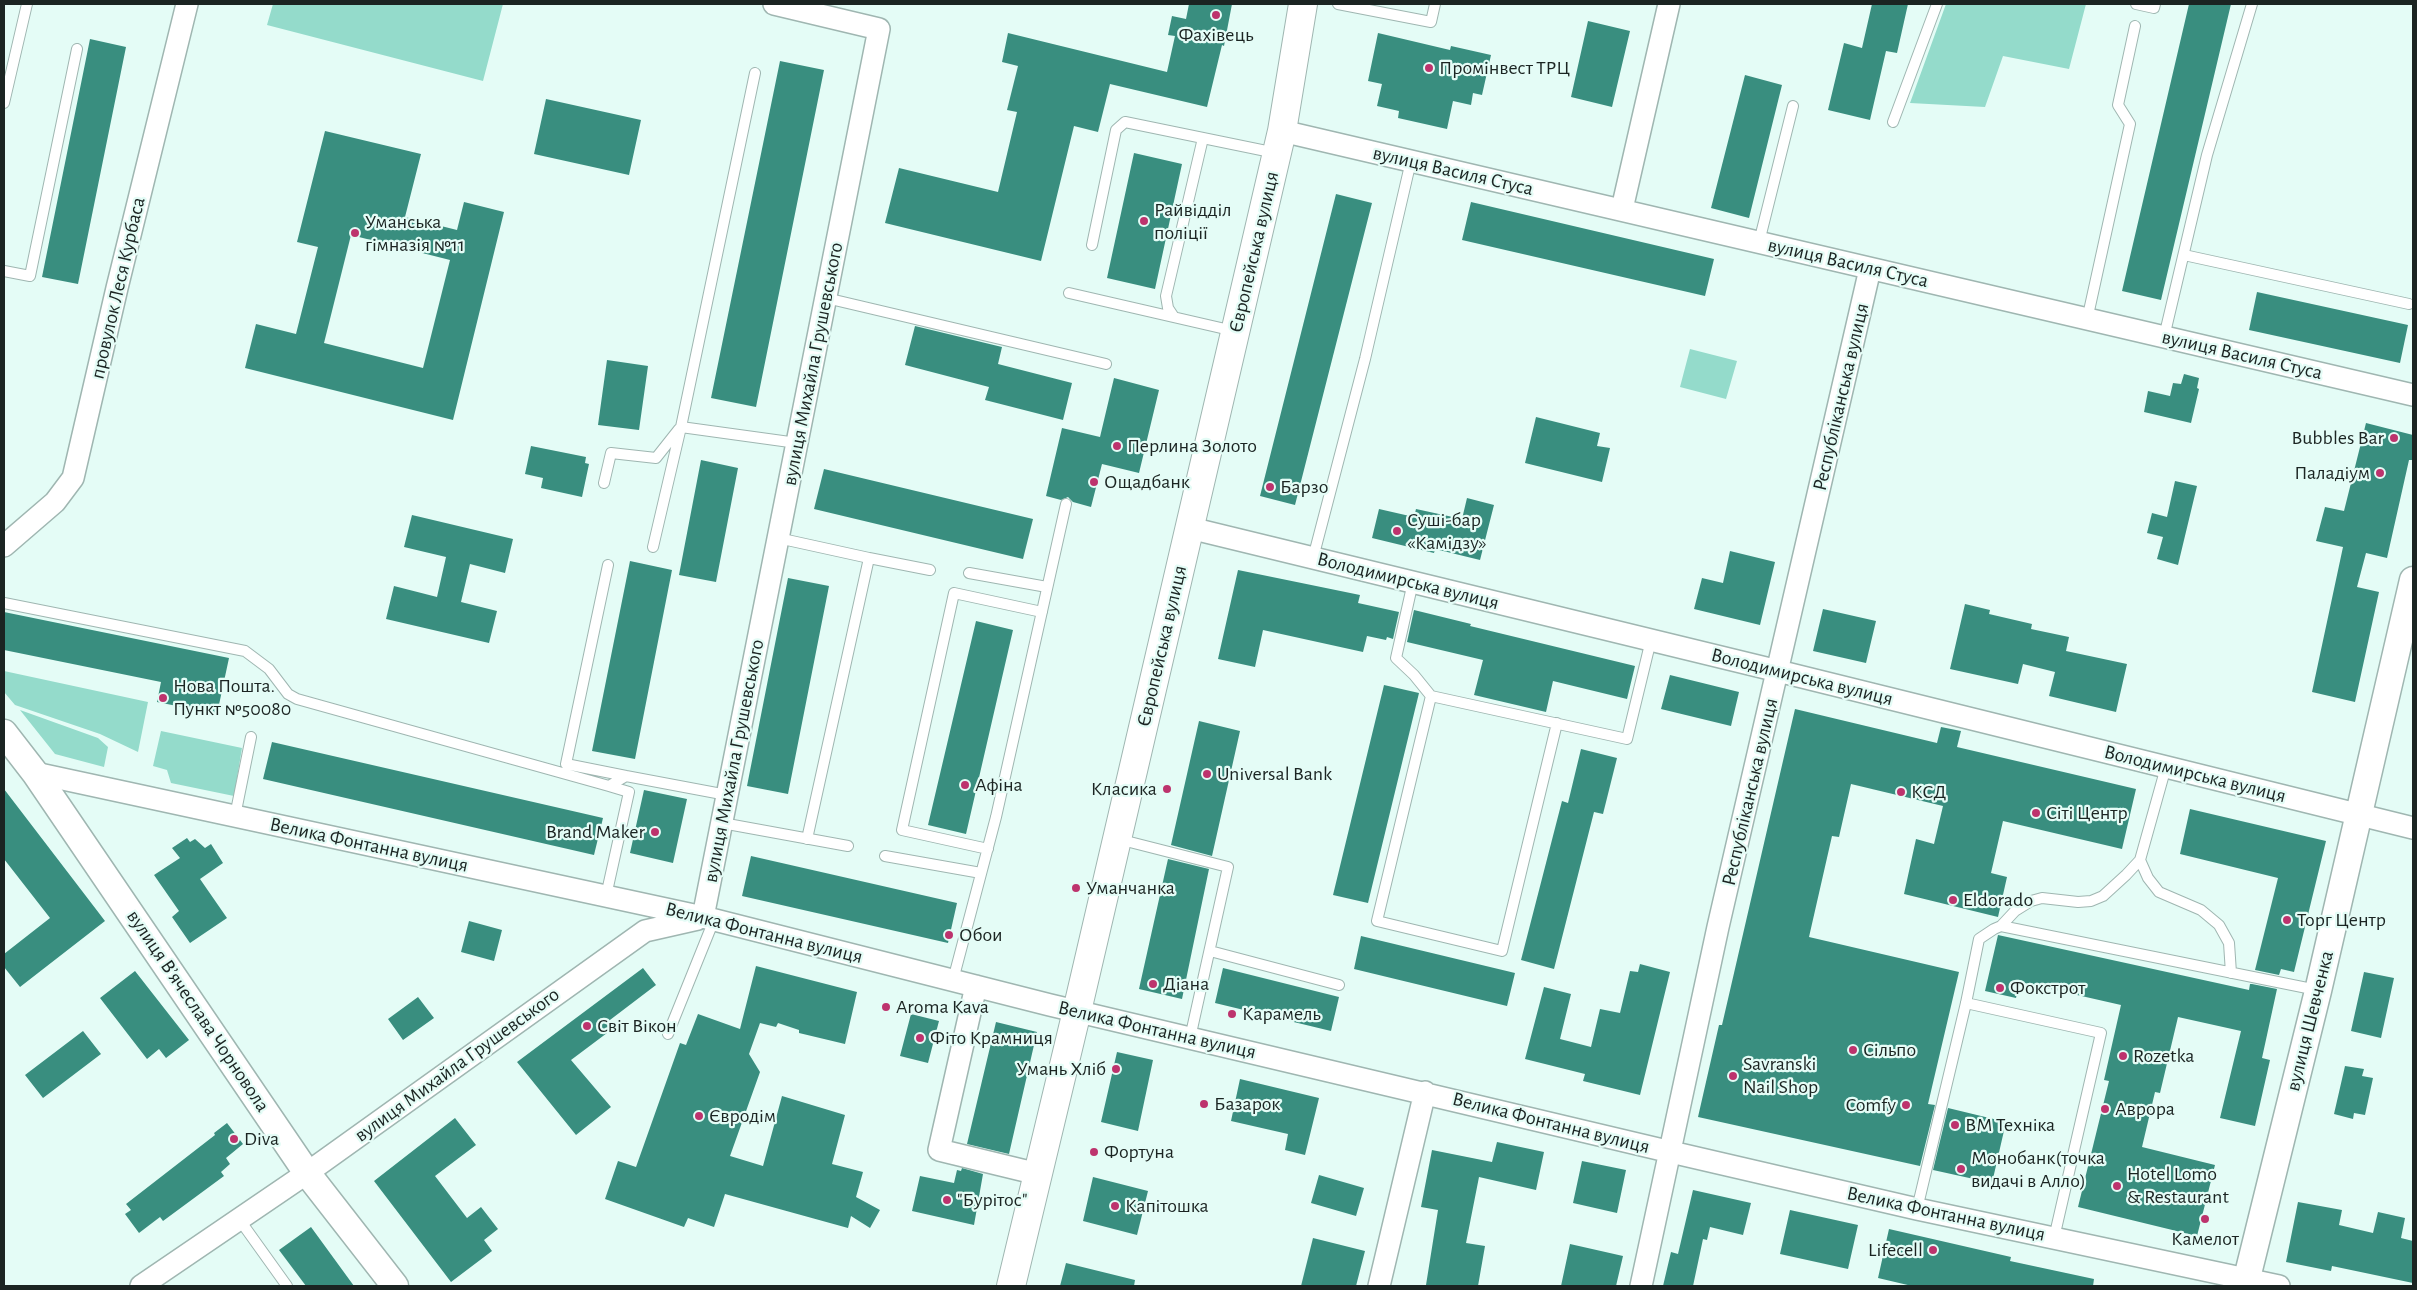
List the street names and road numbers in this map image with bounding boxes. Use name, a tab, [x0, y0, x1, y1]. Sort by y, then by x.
street label: вулиця Василя Стуса	[1370, 141, 1536, 201]
street label: Європейська вулиця	[1224, 169, 1284, 335]
street label: провулок Леся Курбаса	[85, 195, 151, 381]
street label: вулиця Василя Стуса	[1765, 233, 1931, 293]
street label: вулиця Михайла Грушевського	[778, 240, 848, 488]
street label: Республіканська вулиця	[1808, 301, 1874, 493]
street label: вулиця Василя Стуса	[2159, 325, 2325, 385]
street label: Володимирська вулиця	[1314, 547, 1502, 615]
street label: Європейська вулиця	[1132, 563, 1192, 729]
street label: вулиця Михайла Грушевського	[699, 637, 769, 885]
street label: Володимирська вулиця	[1708, 643, 1896, 711]
street label: Республіканська вулиця	[1717, 696, 1783, 888]
street label: Володимирська вулиця	[2101, 740, 2289, 808]
street label: Велика Фонтанна вулиця	[267, 812, 471, 878]
street label: Велика Фонтанна вулиця	[663, 897, 865, 969]
street label: вулиця В’ячеслава Чорновола	[121, 905, 275, 1117]
street label: вулиця Шевченка	[2281, 948, 2339, 1094]
street label: вулиця Михайла Грушевського	[350, 983, 564, 1147]
street label: Велика Фонтанна вулиця	[1056, 996, 1258, 1064]
street label: Велика Фонтанна вулиця	[1450, 1087, 1652, 1159]
street label: Велика Фонтанна вулиця	[1844, 1181, 2048, 1247]

